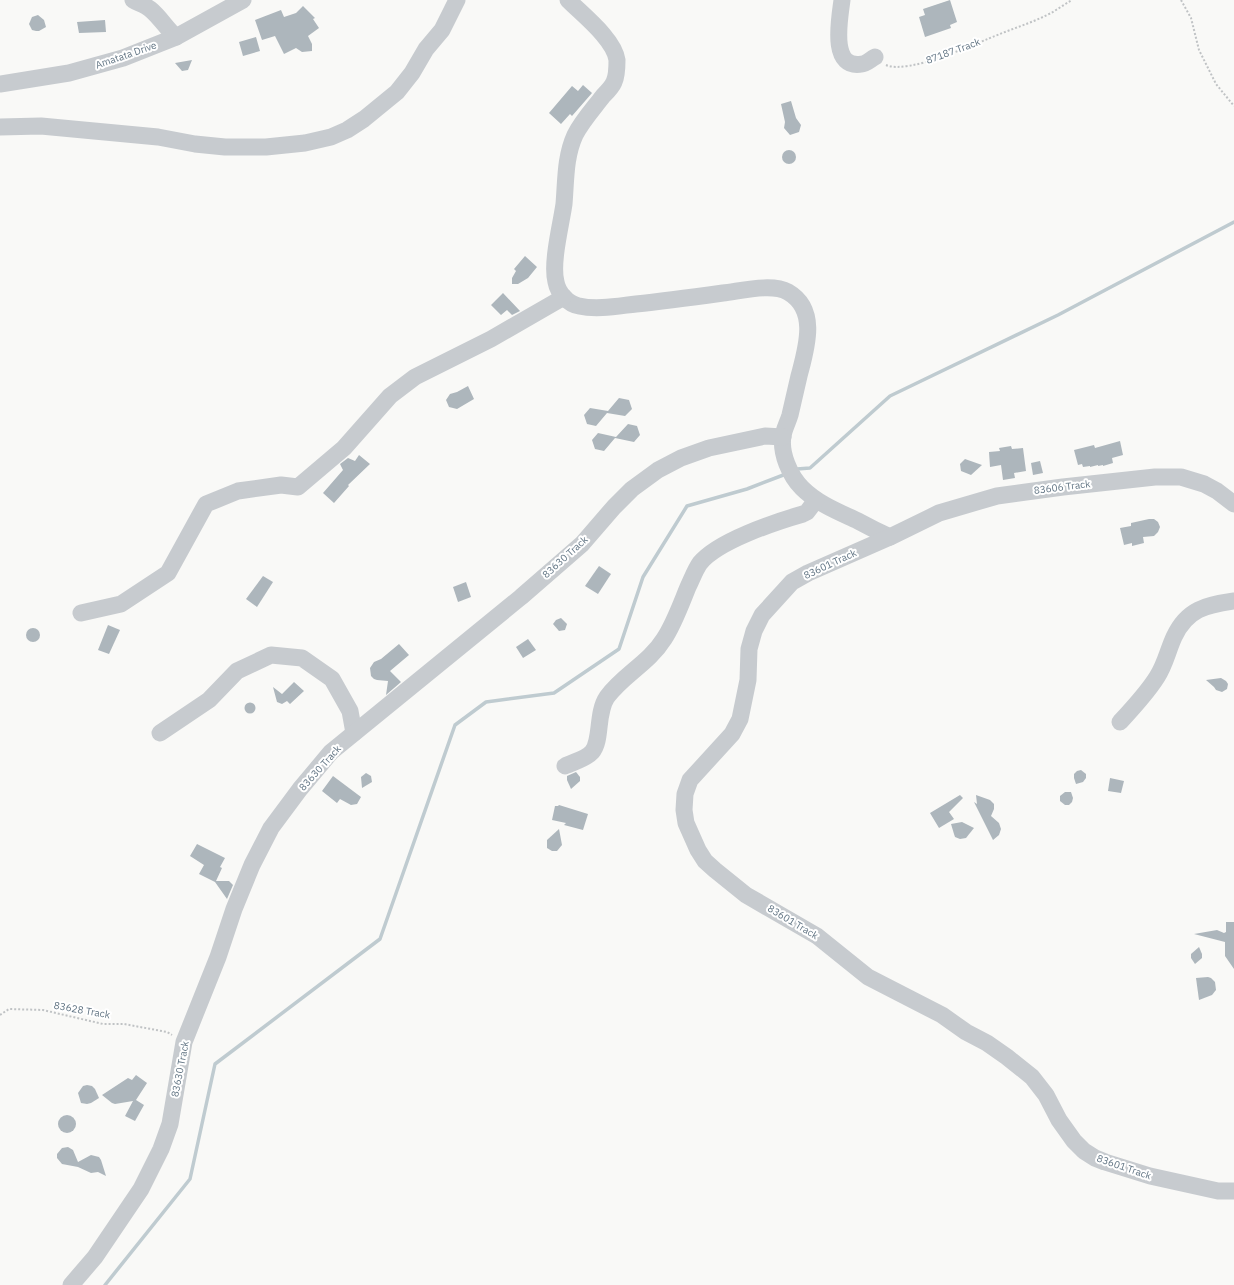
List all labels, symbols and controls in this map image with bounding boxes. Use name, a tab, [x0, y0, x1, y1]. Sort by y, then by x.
street label: 87187 Track	[924, 35, 983, 67]
street label: Amatata Drive	[94, 38, 159, 72]
street label: 83606 Track	[1033, 477, 1092, 497]
street label: 83630 Track	[540, 533, 591, 581]
street label: 83601 Track	[801, 546, 859, 582]
street label: 83630 Track	[296, 742, 344, 793]
street label: 83601 Track	[765, 902, 821, 943]
street label: 83628 Track	[53, 999, 112, 1021]
street label: 83630 Track	[168, 1039, 192, 1098]
street label: 83601 Track	[1095, 1152, 1154, 1183]

